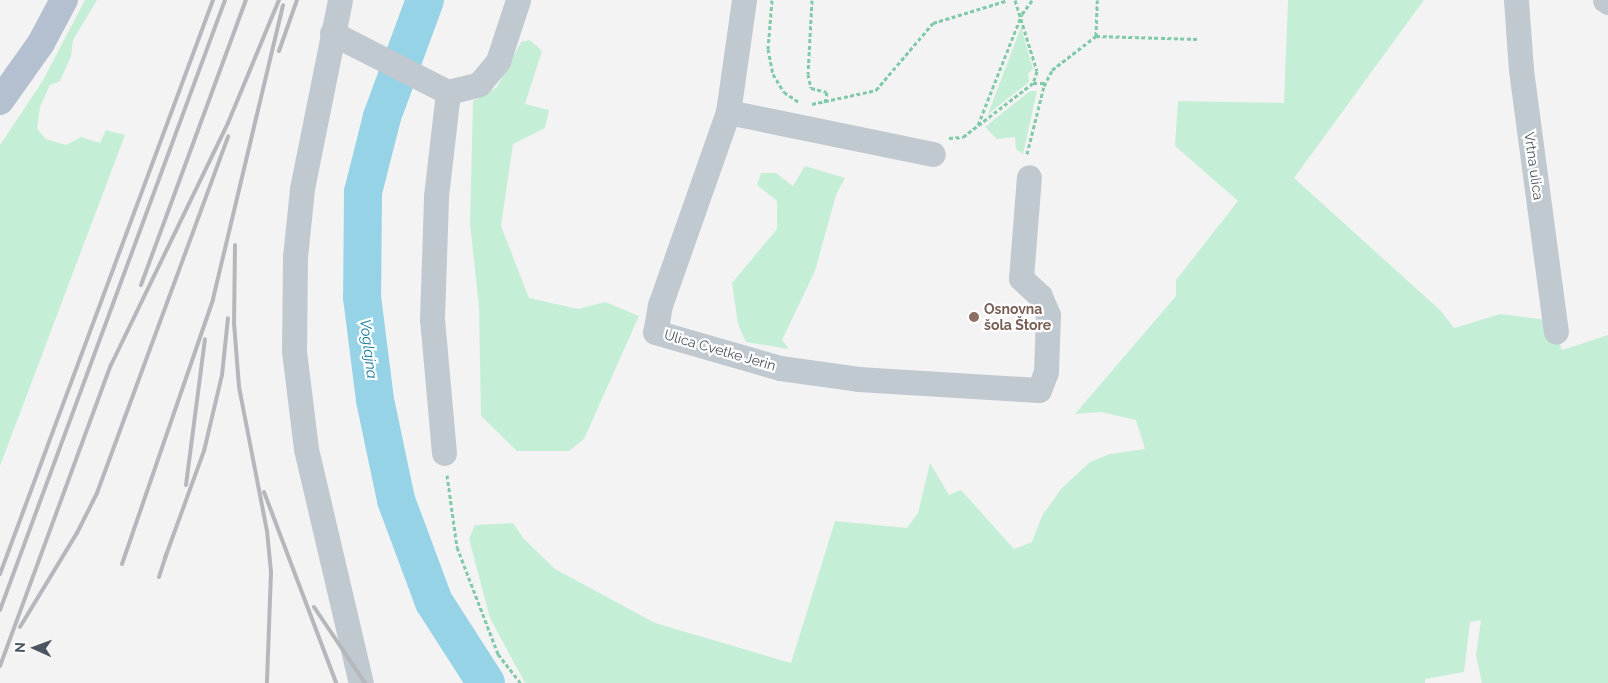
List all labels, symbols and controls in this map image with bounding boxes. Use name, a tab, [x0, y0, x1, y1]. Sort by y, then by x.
street label: Vrtna ulica	[1521, 131, 1547, 201]
place label: Osnovna šola Štore	[984, 301, 1051, 334]
marker: Osnovna šola Štore	[968, 311, 980, 323]
water label: Voglajna	[355, 318, 381, 380]
street label: Ulica Cvetke Jerin	[662, 326, 778, 374]
north arrow	[10, 623, 60, 673]
text: N	[12, 642, 28, 653]

